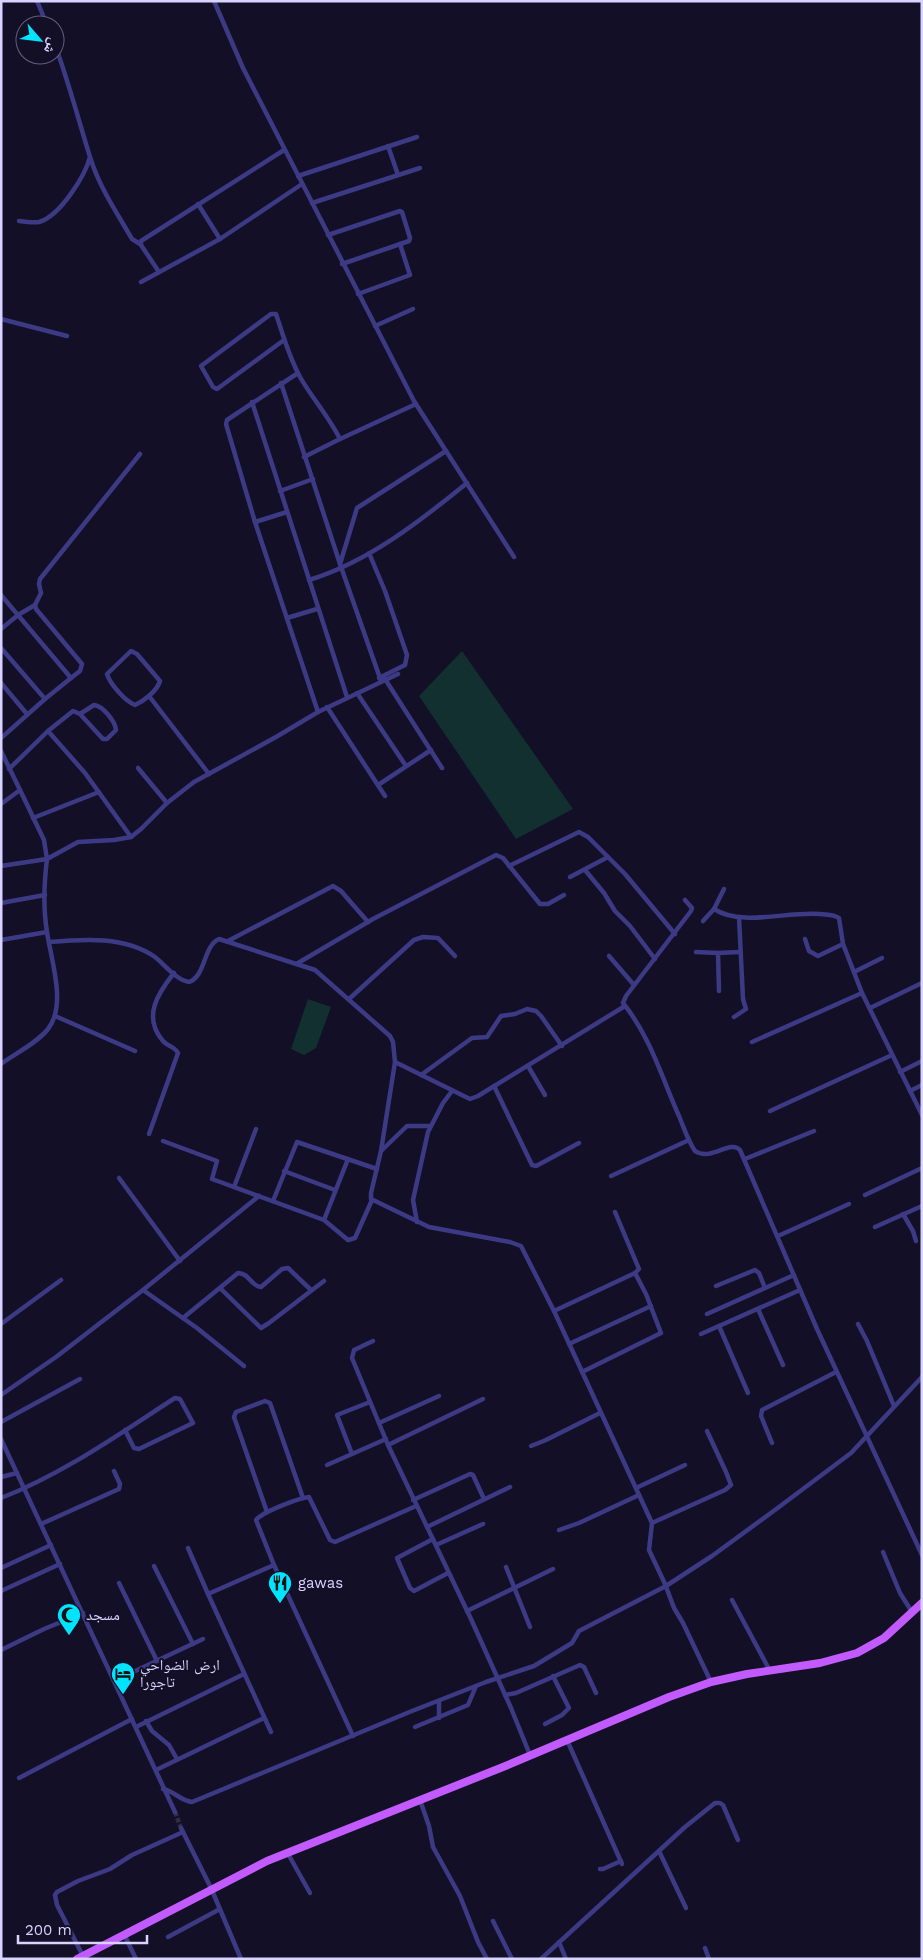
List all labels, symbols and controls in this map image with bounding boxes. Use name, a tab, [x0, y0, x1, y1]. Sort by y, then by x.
north arrow	[15, 15, 65, 65]
text: ش	[40, 35, 62, 57]
restaurant icon: gawas	[267, 1570, 293, 1604]
place label: gawas	[298, 1574, 343, 1592]
mosque icon: مسجد	[56, 1602, 82, 1636]
place label: مسجد	[86, 1606, 120, 1624]
place label: ارض الضواحي تاجورا	[140, 1656, 220, 1691]
hotel icon: ارض الضواحي تاجورا	[110, 1661, 136, 1695]
scale bar	[18, 1912, 146, 1944]
text: 200 m	[25, 1921, 72, 1939]

